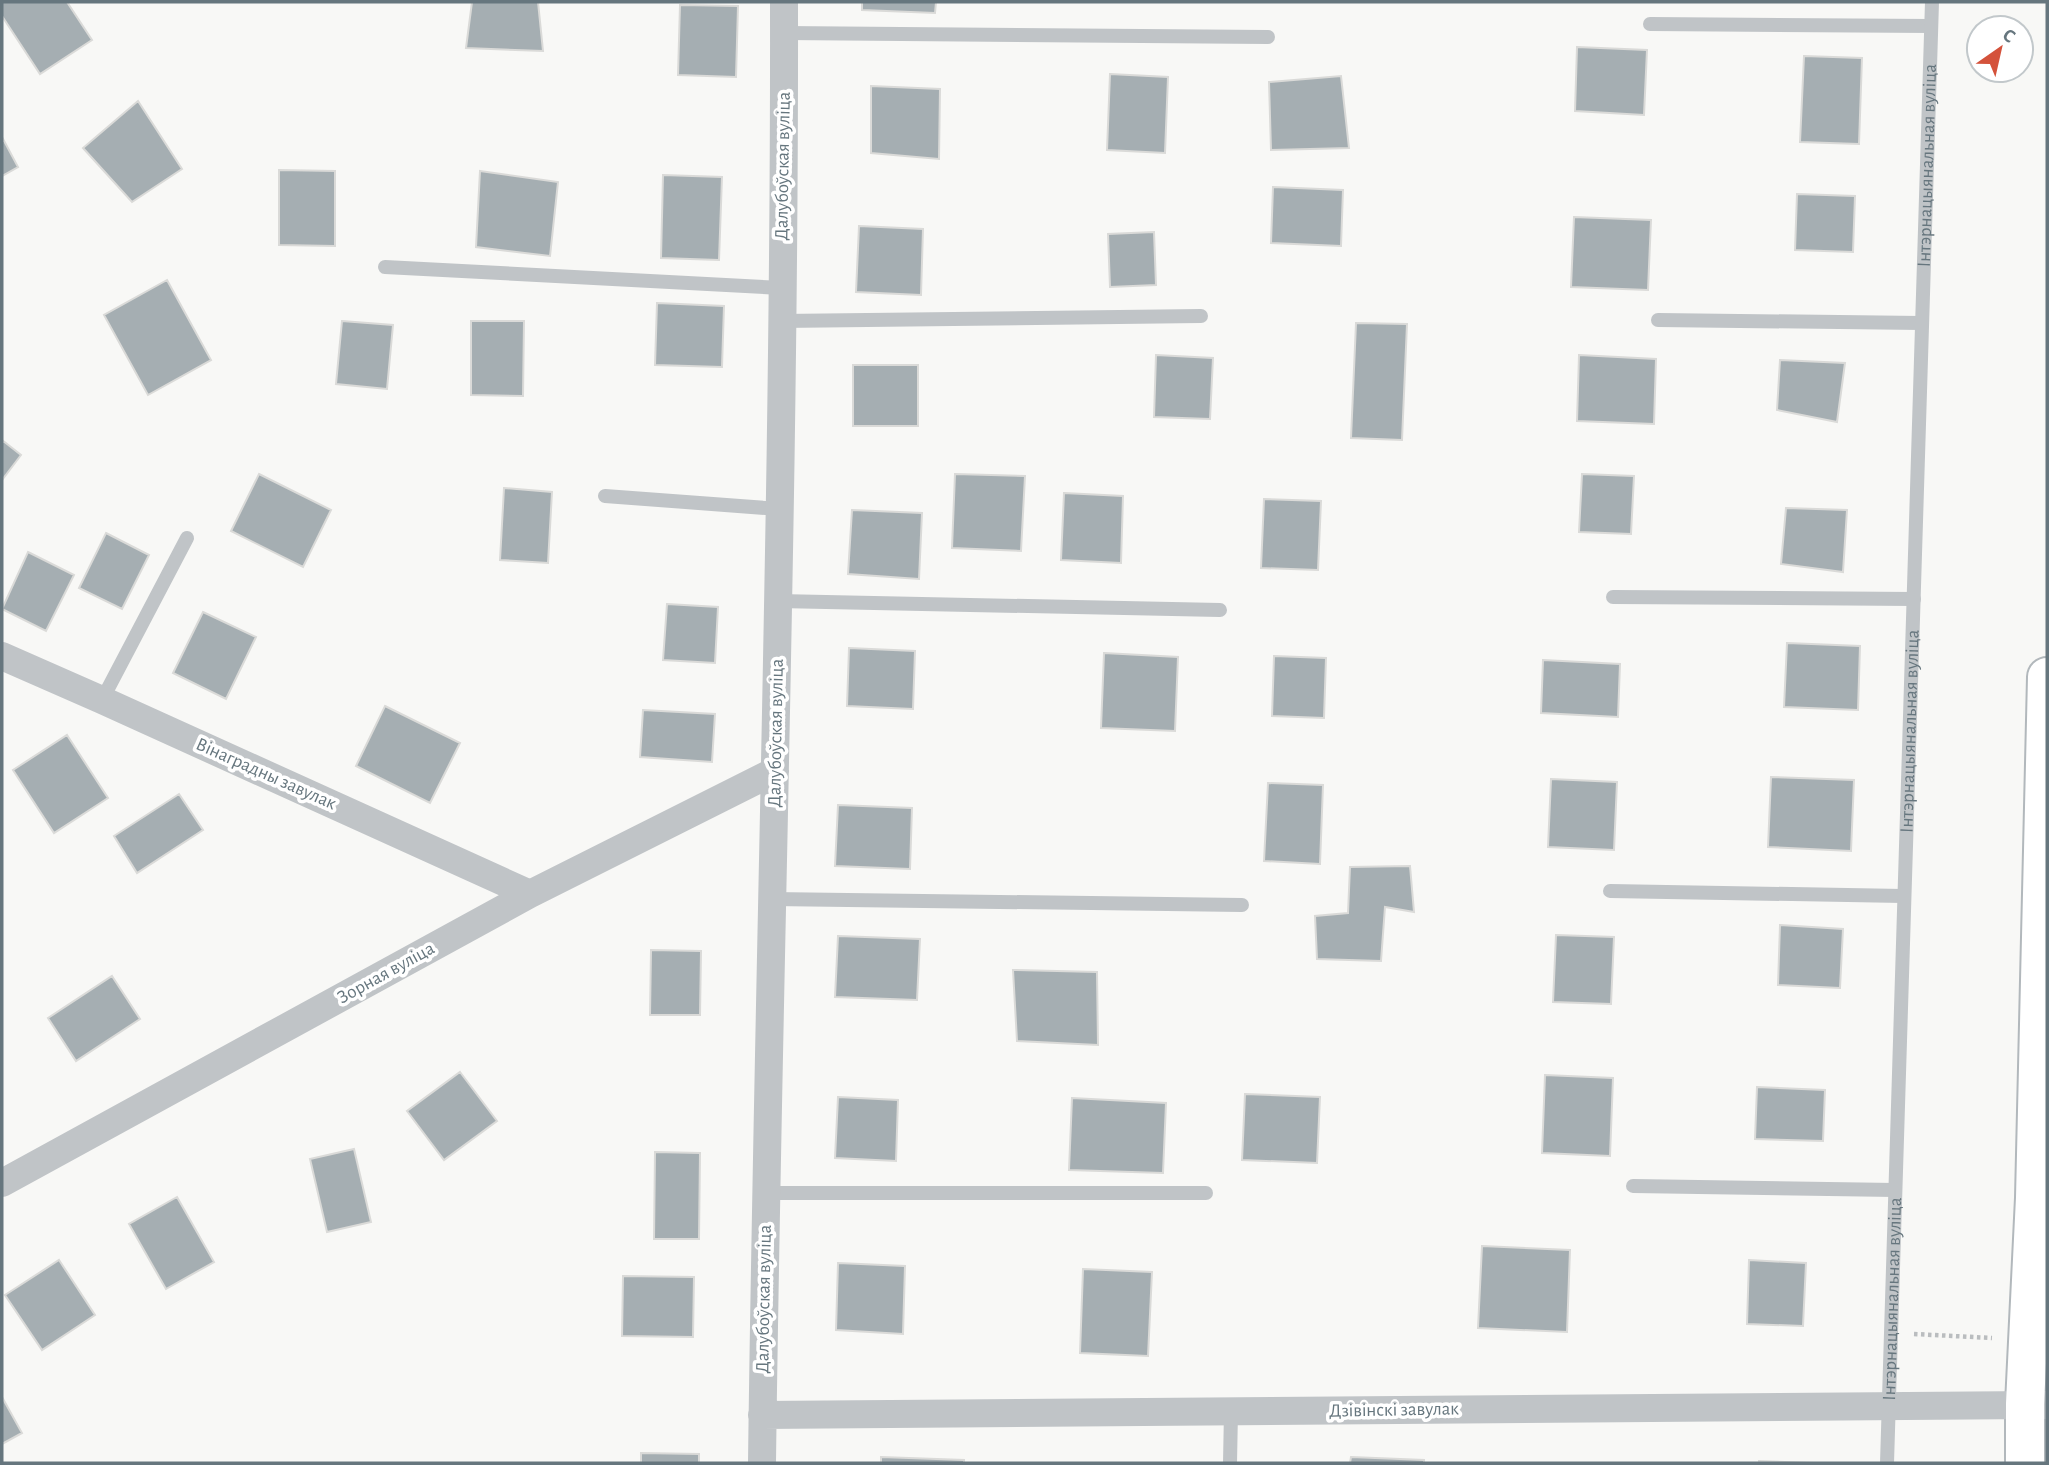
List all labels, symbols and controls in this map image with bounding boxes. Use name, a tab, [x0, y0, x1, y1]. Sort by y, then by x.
north arrow	[1965, 14, 2035, 84]
text: С	[1999, 25, 2018, 47]
street label: Інтэрнацыянальная вуліца	[1914, 63, 1940, 268]
street label: Далубоўская вуліца	[772, 91, 794, 241]
street label: Інтэрнацыянальная вуліца	[1897, 629, 1922, 833]
street label: Далубоўская вуліца	[765, 658, 787, 808]
street label: Вінаградны завулак	[193, 735, 339, 814]
street label: Зорная вуліца	[334, 938, 438, 1007]
street label: Інтэрнацыянальная вуліца	[1879, 1197, 1905, 1401]
street label: Далубоўская вуліца	[753, 1224, 775, 1374]
street label: Дзівінскі завулак	[1329, 1399, 1459, 1421]

